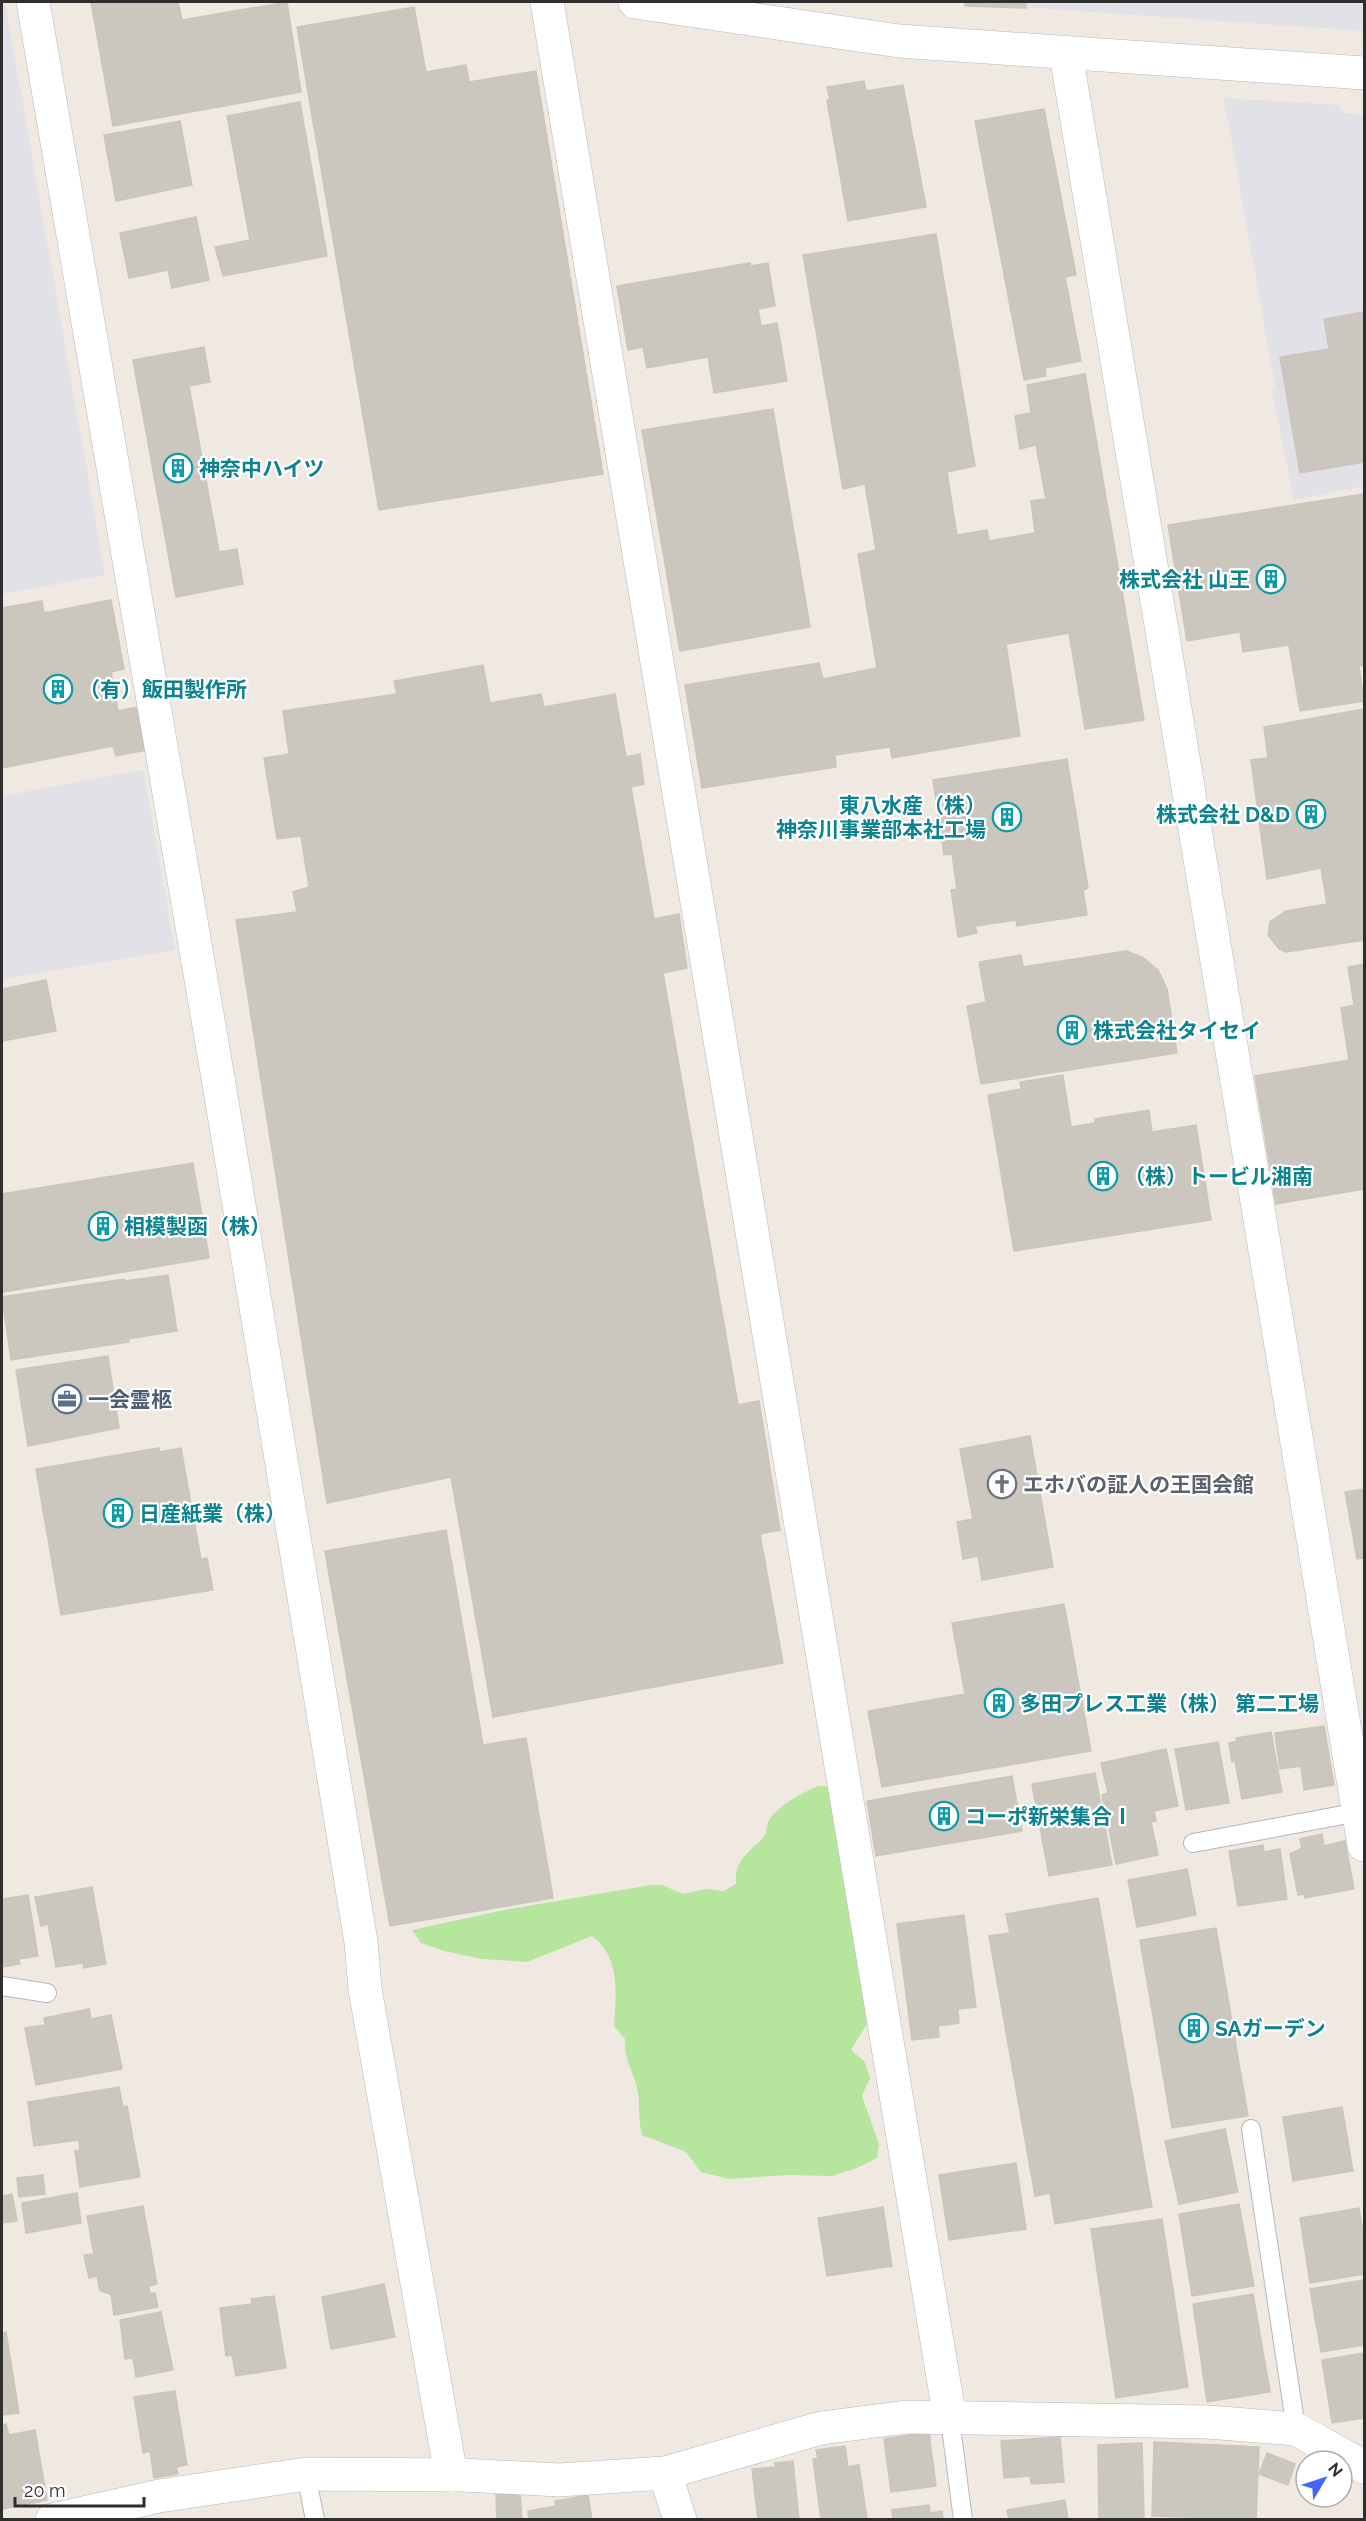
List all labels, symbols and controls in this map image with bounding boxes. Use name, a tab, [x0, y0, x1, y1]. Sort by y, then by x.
building icon: 神奈中ハイツ	[162, 452, 194, 484]
place label: 神奈中ハイツ	[199, 456, 325, 481]
building icon: 株式会社 山王	[1255, 563, 1287, 595]
place label: 株式会社 山王	[1119, 567, 1250, 592]
building icon: （有）飯田製作所	[42, 673, 74, 705]
place label: （有）飯田製作所	[79, 677, 247, 702]
place label: 東八水産（株） 神奈川事業部本社工場	[776, 793, 986, 842]
building icon: 株式会社 D&D	[1295, 798, 1327, 830]
building icon: 東八水産（株） 神奈川事業部本社工場	[991, 801, 1023, 833]
place label: 株式会社 D&D	[1156, 802, 1290, 827]
building icon: 株式会社タイセイ	[1056, 1014, 1088, 1046]
place label: 株式会社タイセイ	[1093, 1018, 1261, 1043]
building icon: （株）トービル湘南	[1087, 1160, 1119, 1192]
place label: （株）トービル湘南	[1124, 1164, 1313, 1189]
building icon: 相模製函（株）	[87, 1210, 119, 1242]
place label: 相模製函（株）	[124, 1214, 271, 1239]
office icon: 一会霊柩	[51, 1383, 83, 1415]
place label: 一会霊柩	[88, 1387, 172, 1412]
church icon: エホバの証人の王国会館	[986, 1468, 1018, 1500]
place label: エホバの証人の王国会館	[1023, 1472, 1254, 1497]
building icon: 日産紙業（株）	[102, 1497, 134, 1529]
place label: 日産紙業（株）	[139, 1501, 286, 1526]
building icon: 多田プレス工業（株） 第二工場	[983, 1687, 1015, 1719]
place label: 多田プレス工業（株） 第二工場	[1020, 1691, 1319, 1716]
building icon: コーポ新栄集合Ⅰ	[928, 1800, 960, 1832]
place label: コーポ新栄集合Ⅰ	[965, 1804, 1133, 1829]
building icon: SAガーデン	[1178, 2012, 1210, 2044]
place label: SAガーデン	[1215, 2016, 1326, 2041]
north arrow	[1294, 2449, 1354, 2509]
text: N	[1324, 2459, 1346, 2481]
scale bar	[15, 2470, 144, 2508]
text: 20 m	[24, 2480, 66, 2501]

